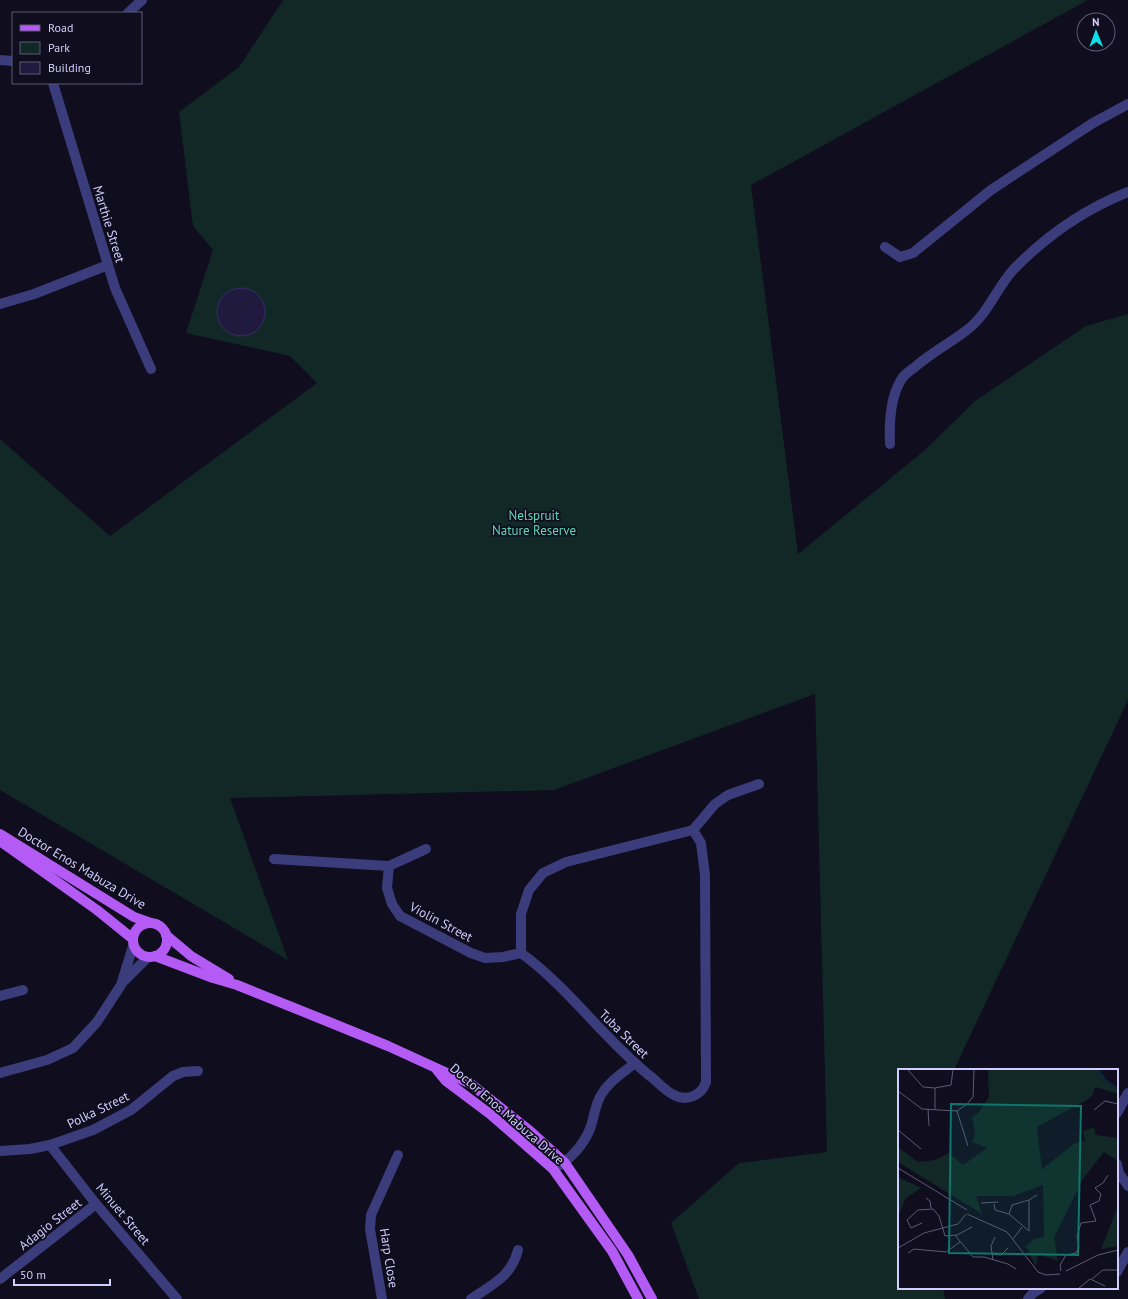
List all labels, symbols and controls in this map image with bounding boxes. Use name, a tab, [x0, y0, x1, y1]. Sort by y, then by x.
legend	[12, 12, 142, 84]
north arrow	[1076, 12, 1116, 52]
text: N	[1092, 15, 1100, 29]
text: Road	[48, 20, 73, 35]
text: Park	[48, 40, 70, 55]
text: Building	[48, 60, 91, 75]
street label: Marthie Street	[89, 183, 129, 265]
park label: Nelspruit Nature Reserve	[492, 507, 576, 539]
street label: Doctor Enos Mabuza Drive	[15, 823, 149, 913]
street label: Violin Street	[406, 898, 476, 946]
street label: Tuba Street	[595, 1006, 653, 1062]
street label: Doctor Enos Mabuza Drive	[446, 1060, 568, 1168]
inset map	[898, 1069, 1118, 1289]
street label: Polka Street	[64, 1087, 132, 1132]
street label: Minuet Street	[92, 1180, 154, 1249]
street label: Adagio Street	[15, 1194, 85, 1254]
street label: Harp Close	[376, 1227, 402, 1289]
scale bar	[14, 1261, 110, 1287]
text: 50 m	[20, 1267, 46, 1282]

